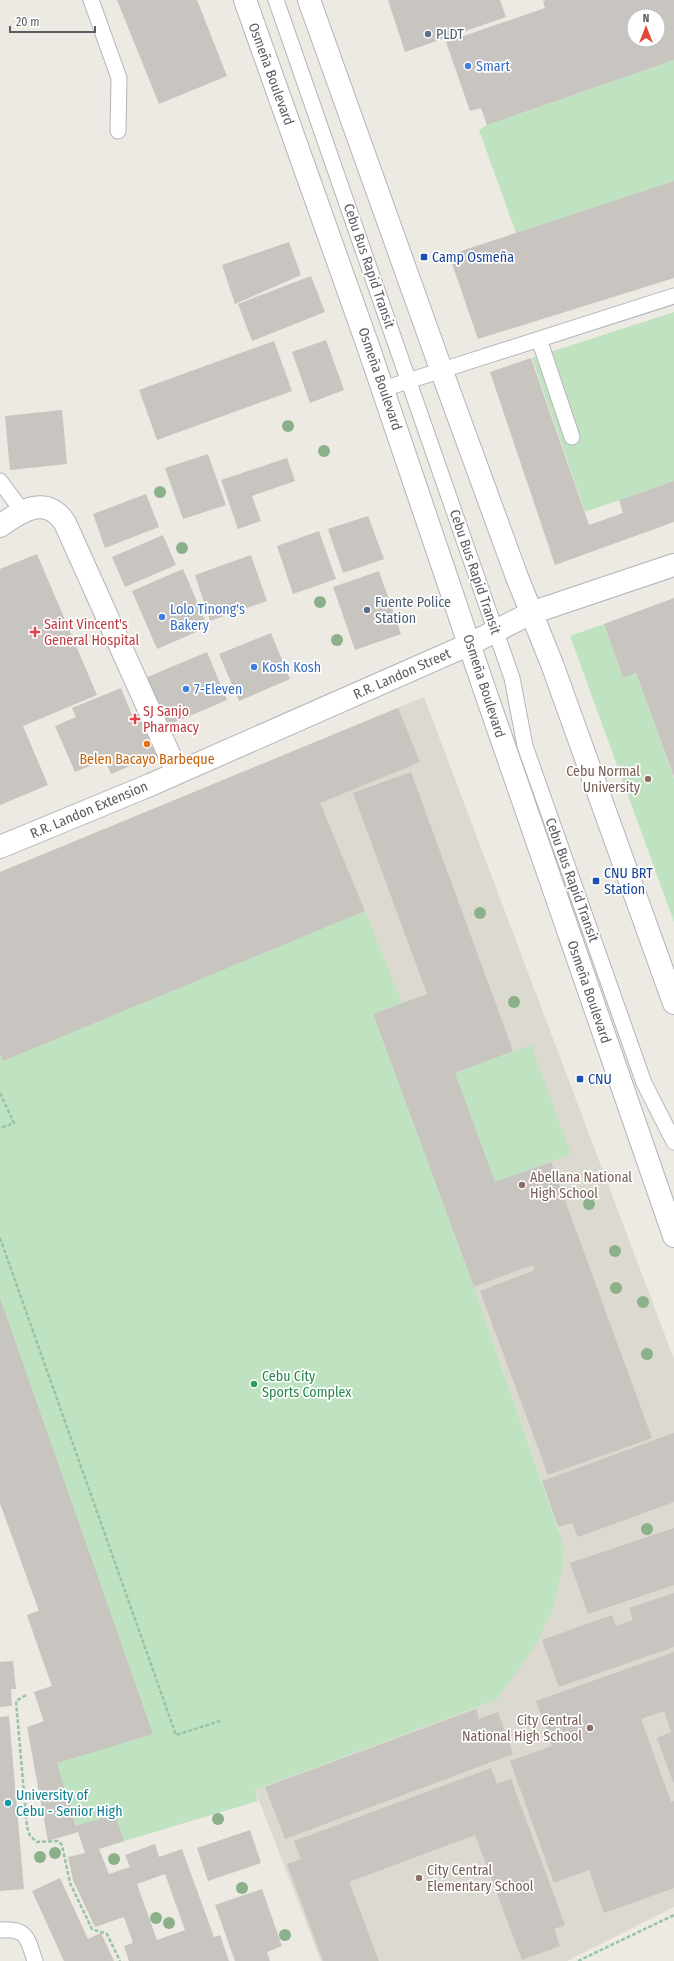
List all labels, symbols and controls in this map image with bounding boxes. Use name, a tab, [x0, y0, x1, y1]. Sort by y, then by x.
scale bar	[10, 8, 95, 34]
north arrow	[626, 8, 666, 48]
text: N	[643, 12, 649, 25]
text: 20 m	[16, 15, 40, 29]
street label: Osmeña Boulevard	[245, 20, 297, 128]
place label: PLDT	[436, 26, 464, 43]
marker: PLDT	[423, 29, 433, 39]
place label: Smart	[476, 58, 510, 75]
marker: Smart	[463, 61, 473, 71]
street label: Cebu Bus Rapid Transit	[340, 201, 399, 331]
place label: Camp Osmeña	[432, 249, 514, 266]
marker: Camp Osmeña	[419, 252, 429, 262]
street label: Osmeña Boulevard	[354, 325, 406, 433]
street label: Cebu Bus Rapid Transit	[446, 507, 505, 637]
place label: Fuente Police Station	[375, 594, 451, 627]
place label: Lolo Tinong's Bakery	[170, 601, 245, 634]
marker: Fuente Police Station	[362, 605, 372, 615]
marker: Lolo Tinong's Bakery	[157, 612, 167, 622]
place label: Saint Vincent's General Hospital	[44, 616, 139, 649]
marker: Saint Vincent's General Hospital	[29, 626, 41, 638]
street label: Osmeña Boulevard	[459, 632, 509, 740]
street label: R.R. Landon Street	[351, 645, 454, 703]
place label: Kosh Kosh	[262, 659, 321, 676]
marker: Kosh Kosh	[249, 662, 259, 672]
place label: 7-Eleven	[194, 681, 242, 698]
marker: 7-Eleven	[181, 684, 191, 694]
place label: SJ Sanjo Pharmacy	[143, 703, 200, 736]
marker: SJ Sanjo Pharmacy	[130, 714, 140, 724]
marker: Belen Bacayo Barbeque	[142, 739, 152, 749]
place label: Belen Bacayo Barbeque	[79, 751, 215, 768]
place label: Cebu Normal University	[566, 763, 641, 796]
marker: Cebu Normal University	[643, 774, 653, 784]
street label: R.R. Landon Extension	[28, 778, 150, 842]
street label: Cebu Bus Rapid Transit	[542, 816, 603, 945]
place label: CNU BRT Station	[604, 865, 653, 898]
marker: CNU BRT Station	[591, 876, 601, 886]
street label: Osmeña Boulevard	[563, 938, 615, 1046]
place label: CNU	[588, 1071, 612, 1088]
marker: CNU	[575, 1074, 585, 1084]
place label: Abellana National High School	[530, 1169, 632, 1202]
marker: Abellana National High School	[517, 1180, 527, 1190]
place label: Cebu City Sports Complex	[262, 1368, 352, 1401]
marker: Cebu City Sports Complex	[249, 1379, 259, 1389]
place label: City Central National High School	[462, 1712, 582, 1745]
marker: City Central National High School	[585, 1723, 595, 1733]
place label: University of Cebu - Senior High	[16, 1787, 123, 1820]
marker: University of Cebu - Senior High	[3, 1798, 13, 1808]
place label: City Central Elementary School	[427, 1862, 534, 1895]
marker: City Central Elementary School	[414, 1873, 424, 1883]

